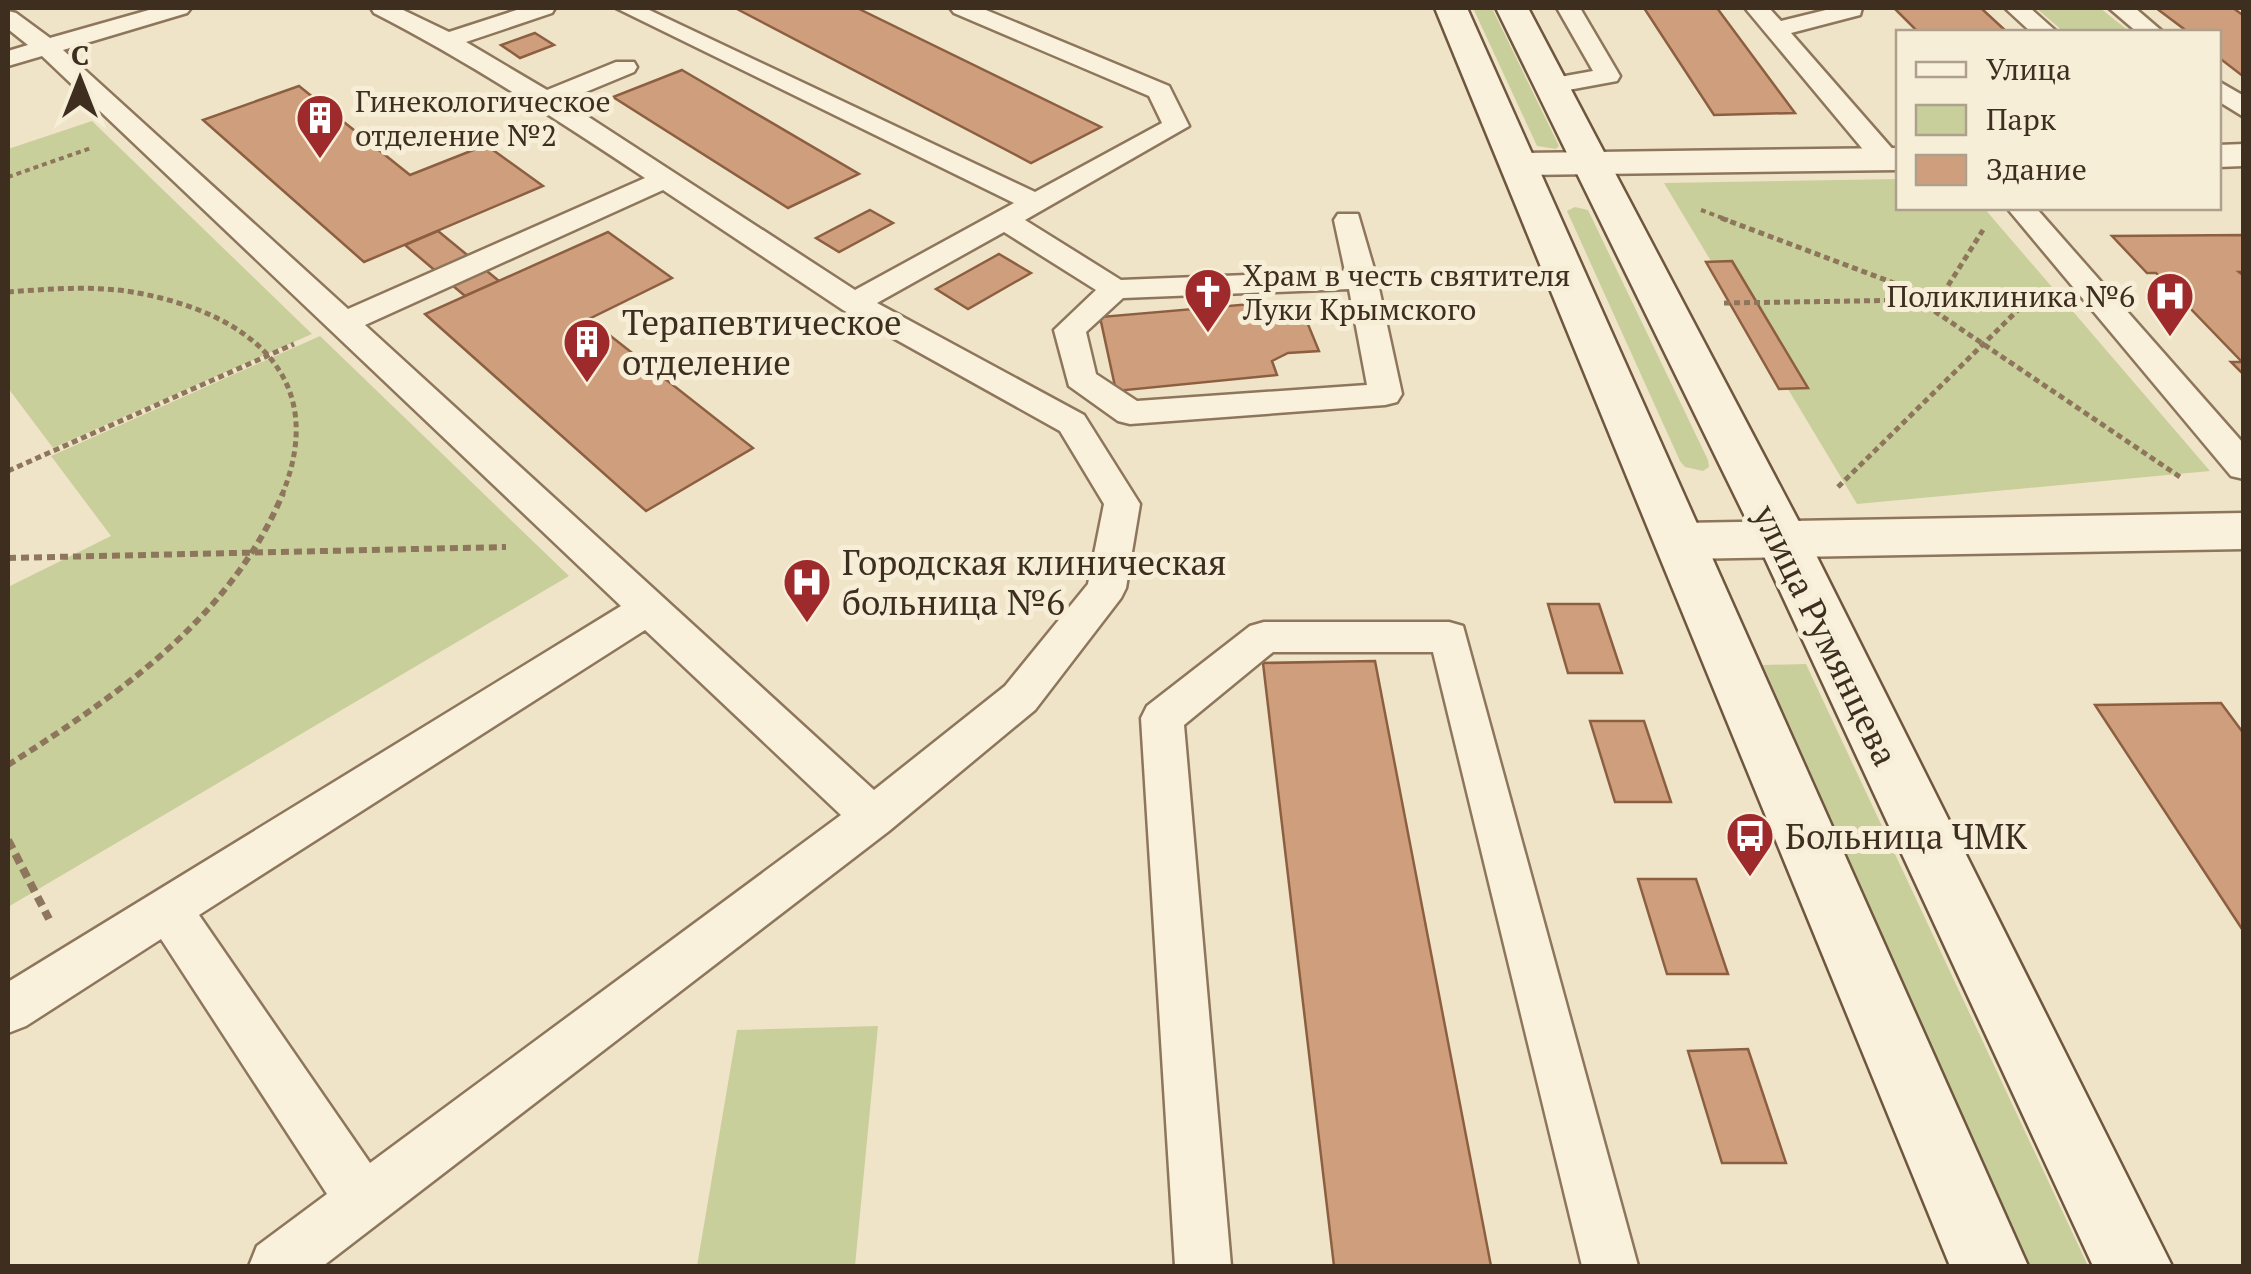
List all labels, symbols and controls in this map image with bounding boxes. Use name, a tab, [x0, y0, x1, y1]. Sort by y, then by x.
north arrow	[30, 30, 130, 130]
legend	[1896, 30, 2221, 210]
text: С	[71, 36, 89, 73]
text: Улица	[1986, 49, 2071, 89]
place label: Гинекологическое отделение №2	[355, 81, 611, 155]
building icon: Гинекологическое отделение №2	[294, 92, 346, 160]
text: Парк	[1986, 99, 2057, 139]
text: Здание	[1986, 149, 2087, 189]
place label: Храм в честь святителя Луки Крымского	[1242, 255, 1570, 329]
church icon: Храм в честь святителя Луки Крымского	[1182, 266, 1234, 334]
hospital icon: Поликлиника №6	[2144, 270, 2196, 338]
place label: Поликлиника №6	[1887, 276, 2135, 316]
place label: Терапевтическое отделение	[622, 299, 902, 385]
building icon: Терапевтическое отделение	[561, 316, 613, 384]
street label: улица Румянцева	[1743, 496, 1909, 773]
place label: Городская клиническая больница №6	[842, 539, 1227, 625]
hospital icon: Городская клиническая больница №6	[781, 556, 833, 624]
bus stop icon: Больница ЧМК	[1724, 810, 1776, 878]
place label: Больница ЧМК	[1785, 813, 2027, 859]

